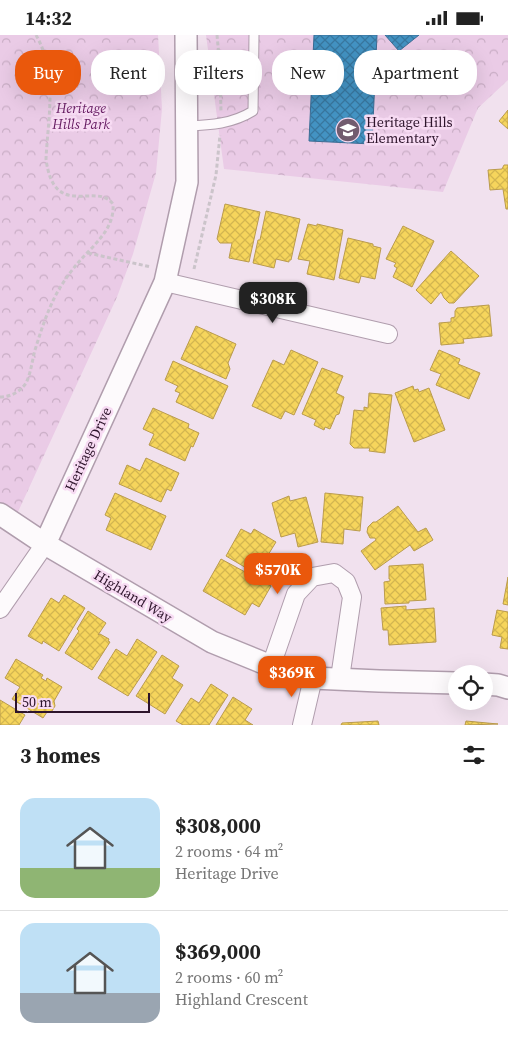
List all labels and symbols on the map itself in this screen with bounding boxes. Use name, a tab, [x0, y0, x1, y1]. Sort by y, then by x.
park label: Heritage Hills Park	[51, 98, 110, 134]
place label: Heritage Hills Elementary	[366, 112, 453, 148]
school or university icon: Heritage Hills Elementary	[335, 117, 361, 143]
pin: $308K	[238, 281, 308, 324]
street label: Heritage Drive	[60, 404, 116, 494]
pin: $570K	[243, 553, 313, 595]
street label: Highland Way	[90, 565, 176, 628]
pin: $369K	[257, 655, 327, 698]
scale bar	[15, 690, 150, 713]

